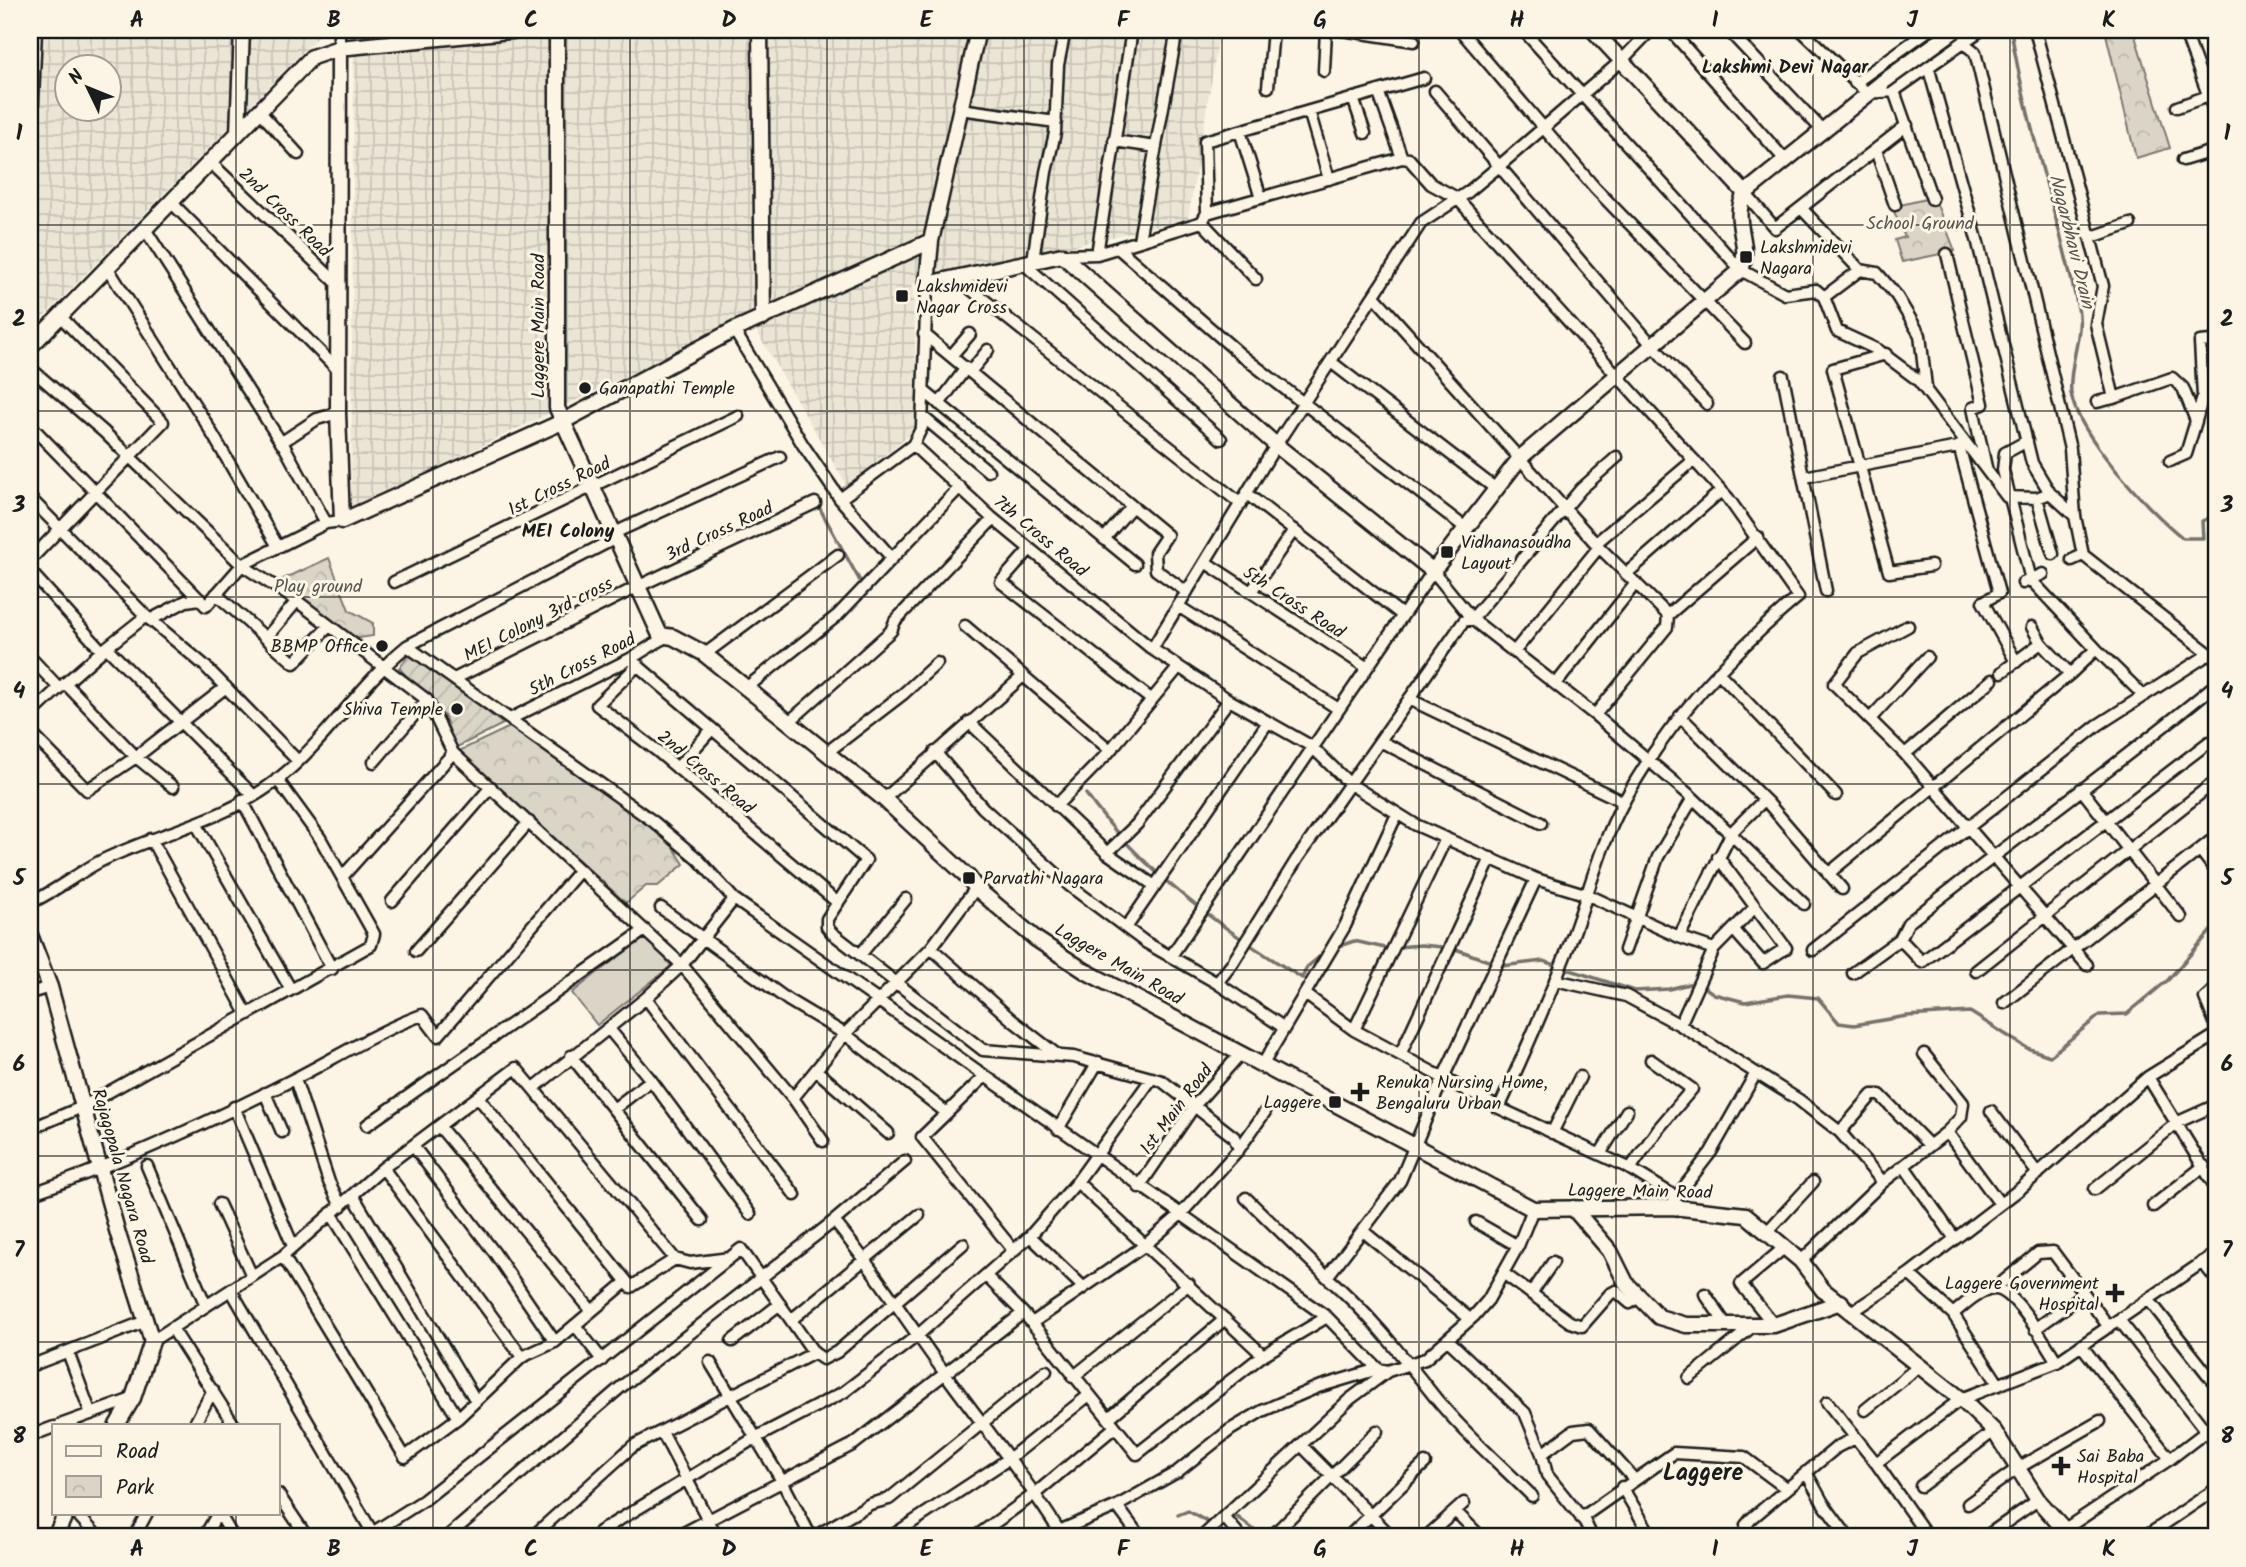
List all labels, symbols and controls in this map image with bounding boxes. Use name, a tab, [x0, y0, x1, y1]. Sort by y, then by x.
text: A	[130, 3, 144, 39]
text: B	[327, 3, 341, 39]
text: C	[524, 3, 538, 39]
text: D	[721, 3, 737, 39]
text: E	[920, 3, 934, 39]
text: F	[1117, 3, 1131, 39]
text: G	[1313, 3, 1327, 39]
text: H	[1510, 3, 1525, 39]
text: I	[1711, 3, 1719, 39]
text: J	[1906, 3, 1918, 39]
text: K	[2102, 3, 2116, 39]
north arrow	[52, 52, 122, 122]
district label: Lakshmi Devi Nagar	[1702, 53, 1869, 83]
text: N	[62, 63, 92, 92]
text: 1	[16, 116, 23, 152]
text: 1	[2224, 116, 2231, 152]
street label: 2nd Cross Road	[231, 161, 338, 266]
water label: Nagarbhavi Drain	[2040, 171, 2103, 314]
park label: School Ground	[1866, 210, 1975, 239]
place label: Lakshmidevi Nagara	[1760, 234, 1852, 284]
marker: Lakshmidevi Nagara	[1738, 249, 1754, 265]
street label: Laggere Main Road	[525, 253, 554, 398]
place label: Lakshmidevi Nagar Cross	[916, 273, 1008, 323]
marker: Lakshmidevi Nagar Cross	[894, 288, 910, 304]
text: 2	[12, 302, 26, 338]
text: 2	[2220, 302, 2234, 338]
place label: Ganapathi Temple	[599, 375, 735, 404]
marker: Ganapathi Temple	[577, 380, 593, 396]
street label: 1st Cross Road	[503, 450, 617, 525]
text: 3	[12, 488, 26, 524]
text: 3	[2220, 488, 2234, 524]
street label: 7th Cross Road	[986, 489, 1094, 586]
street label: 3rd Cross Road	[661, 494, 779, 570]
district label: MEI Colony	[522, 517, 614, 547]
place label: Vidhanasoudha Layout	[1461, 529, 1572, 579]
marker: Vidhanasoudha Layout	[1439, 544, 1455, 560]
street label: 5th Cross Road	[1236, 559, 1351, 648]
street label: MEI Colony 3rd cross	[459, 570, 619, 671]
park label: Play ground	[274, 573, 363, 602]
street label: 5th Cross Road	[524, 625, 642, 705]
place label: BBMP Office	[270, 633, 368, 662]
marker: BBMP Office	[374, 638, 390, 654]
text: 4	[13, 674, 26, 710]
text: 4	[2221, 674, 2234, 710]
place label: Shiva Temple	[343, 696, 443, 725]
marker: Shiva Temple	[449, 701, 465, 717]
street label: 2nd Cross Road	[650, 724, 761, 823]
text: 5	[12, 861, 27, 897]
text: 5	[2220, 861, 2235, 897]
place label: Parvathi Nagara	[983, 865, 1103, 894]
marker: Parvathi Nagara	[961, 870, 977, 886]
street label: Laggere Main Road	[1048, 917, 1189, 1015]
text: 6	[13, 1047, 25, 1083]
text: 6	[2221, 1047, 2233, 1083]
street label: 1st Main Road	[1133, 1058, 1222, 1161]
place label: Renuka Nursing Home, Bengaluru Urban	[1376, 1069, 1548, 1119]
marker: Renuka Nursing Home, Bengaluru Urban	[1350, 1082, 1370, 1102]
street label: Rajagopala Nagara Road	[83, 1085, 161, 1268]
place label: Laggere	[1263, 1089, 1321, 1118]
marker: Laggere	[1327, 1094, 1343, 1110]
street label: Laggere Main Road	[1567, 1177, 1714, 1208]
text: 7	[14, 1233, 26, 1269]
text: 7	[2222, 1233, 2234, 1269]
place label: Laggere Government Hospital	[1945, 1270, 2100, 1320]
marker: Laggere Government Hospital	[2105, 1283, 2125, 1303]
text: 8	[12, 1419, 26, 1455]
text: 8	[2220, 1419, 2234, 1455]
legend	[52, 1424, 280, 1514]
text: Road	[116, 1436, 159, 1469]
place label: Sai Baba Hospital	[2077, 1443, 2144, 1493]
district label: Laggere	[1663, 1454, 1744, 1493]
marker: Sai Baba Hospital	[2051, 1456, 2071, 1476]
text: Park	[116, 1472, 154, 1505]
text: A	[130, 1532, 144, 1567]
text: B	[327, 1532, 341, 1567]
text: C	[524, 1532, 538, 1567]
text: D	[721, 1532, 737, 1567]
text: E	[920, 1532, 934, 1567]
text: F	[1117, 1532, 1131, 1567]
text: G	[1313, 1532, 1327, 1567]
text: H	[1510, 1532, 1525, 1567]
text: I	[1711, 1532, 1719, 1567]
text: J	[1906, 1532, 1918, 1567]
text: K	[2102, 1532, 2116, 1567]

